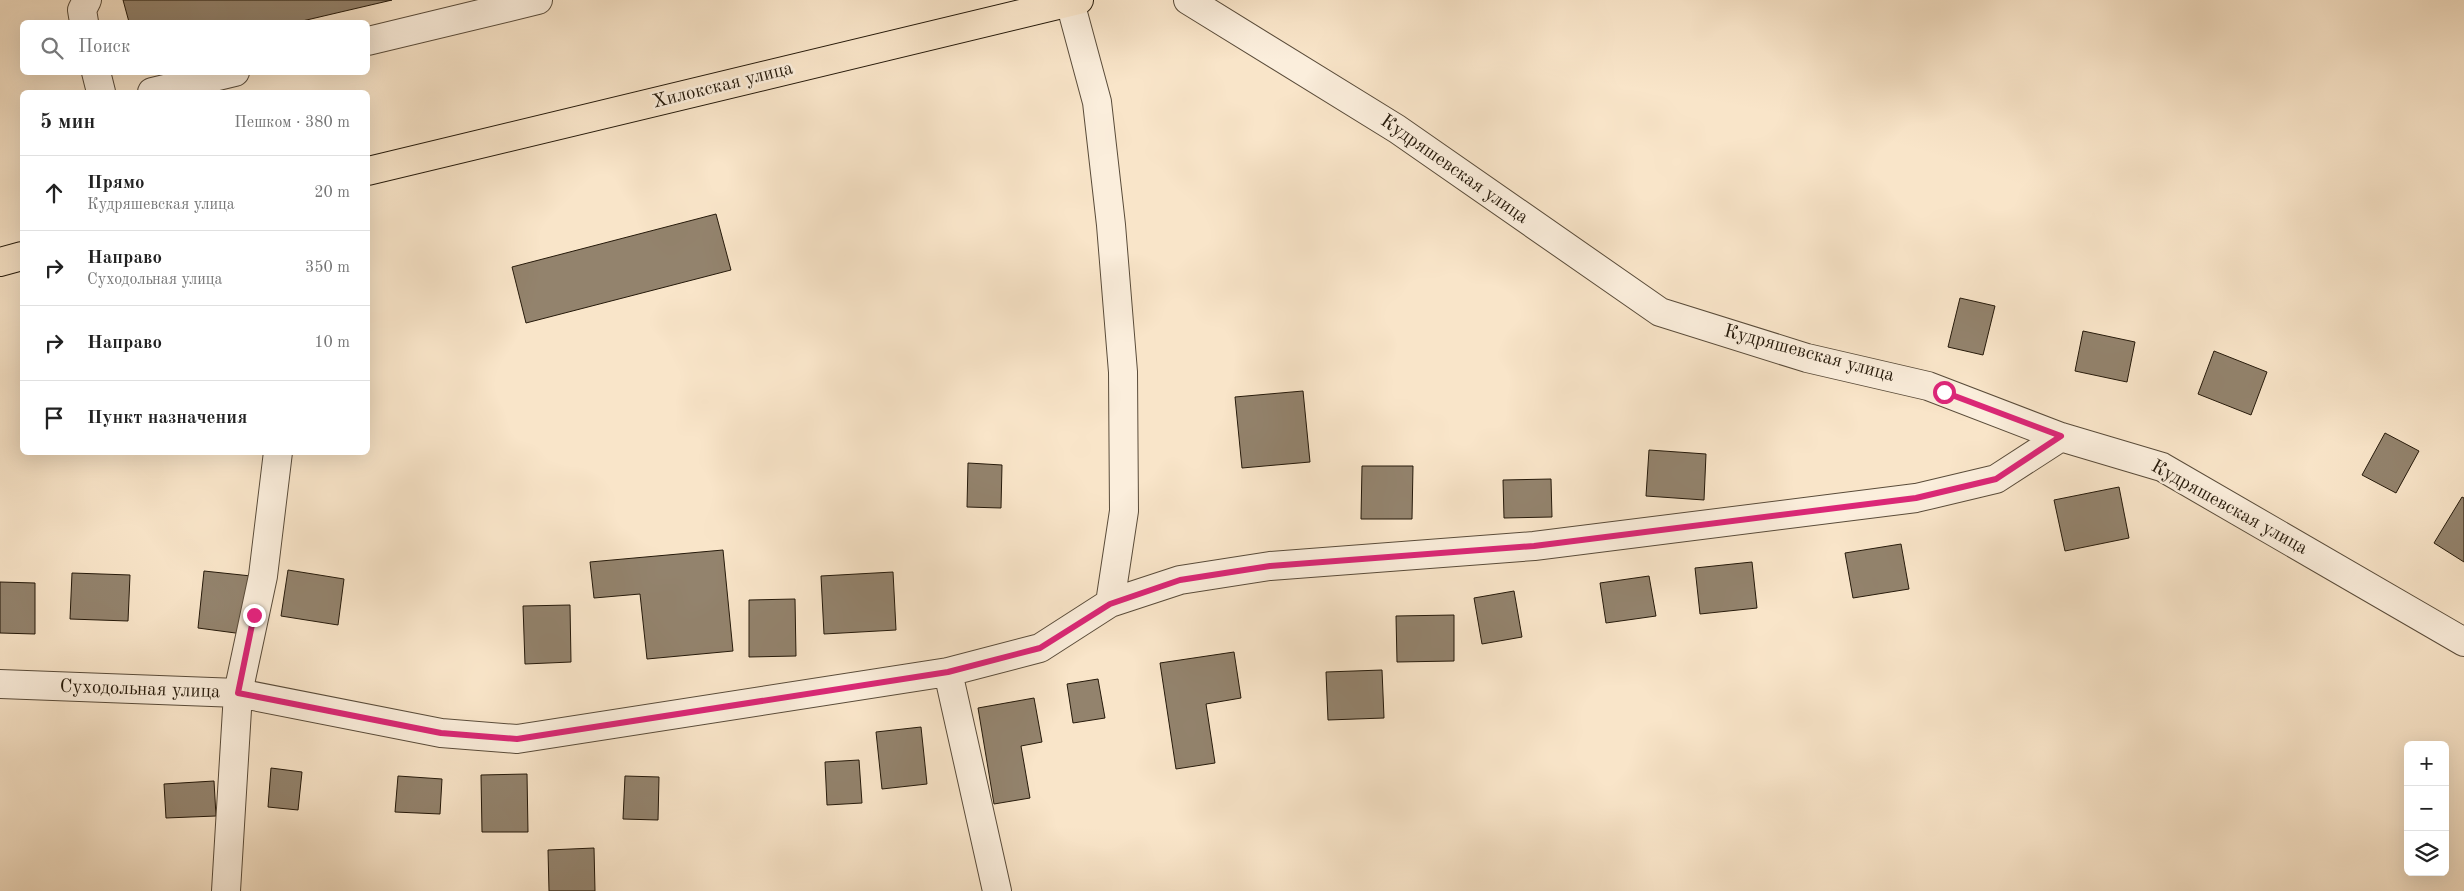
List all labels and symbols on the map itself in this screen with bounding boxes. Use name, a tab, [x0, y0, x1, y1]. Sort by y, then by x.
street label: Хилокская улица	[651, 59, 796, 113]
street label: Кудряшевская улица	[1377, 112, 1532, 228]
street label: Кудряшевская улица	[1722, 322, 1897, 386]
route start	[1933, 381, 1956, 404]
street label: Кудряшевская улица	[2148, 457, 2311, 559]
route end	[243, 604, 266, 627]
street label: Суходольная улица	[59, 678, 221, 702]

